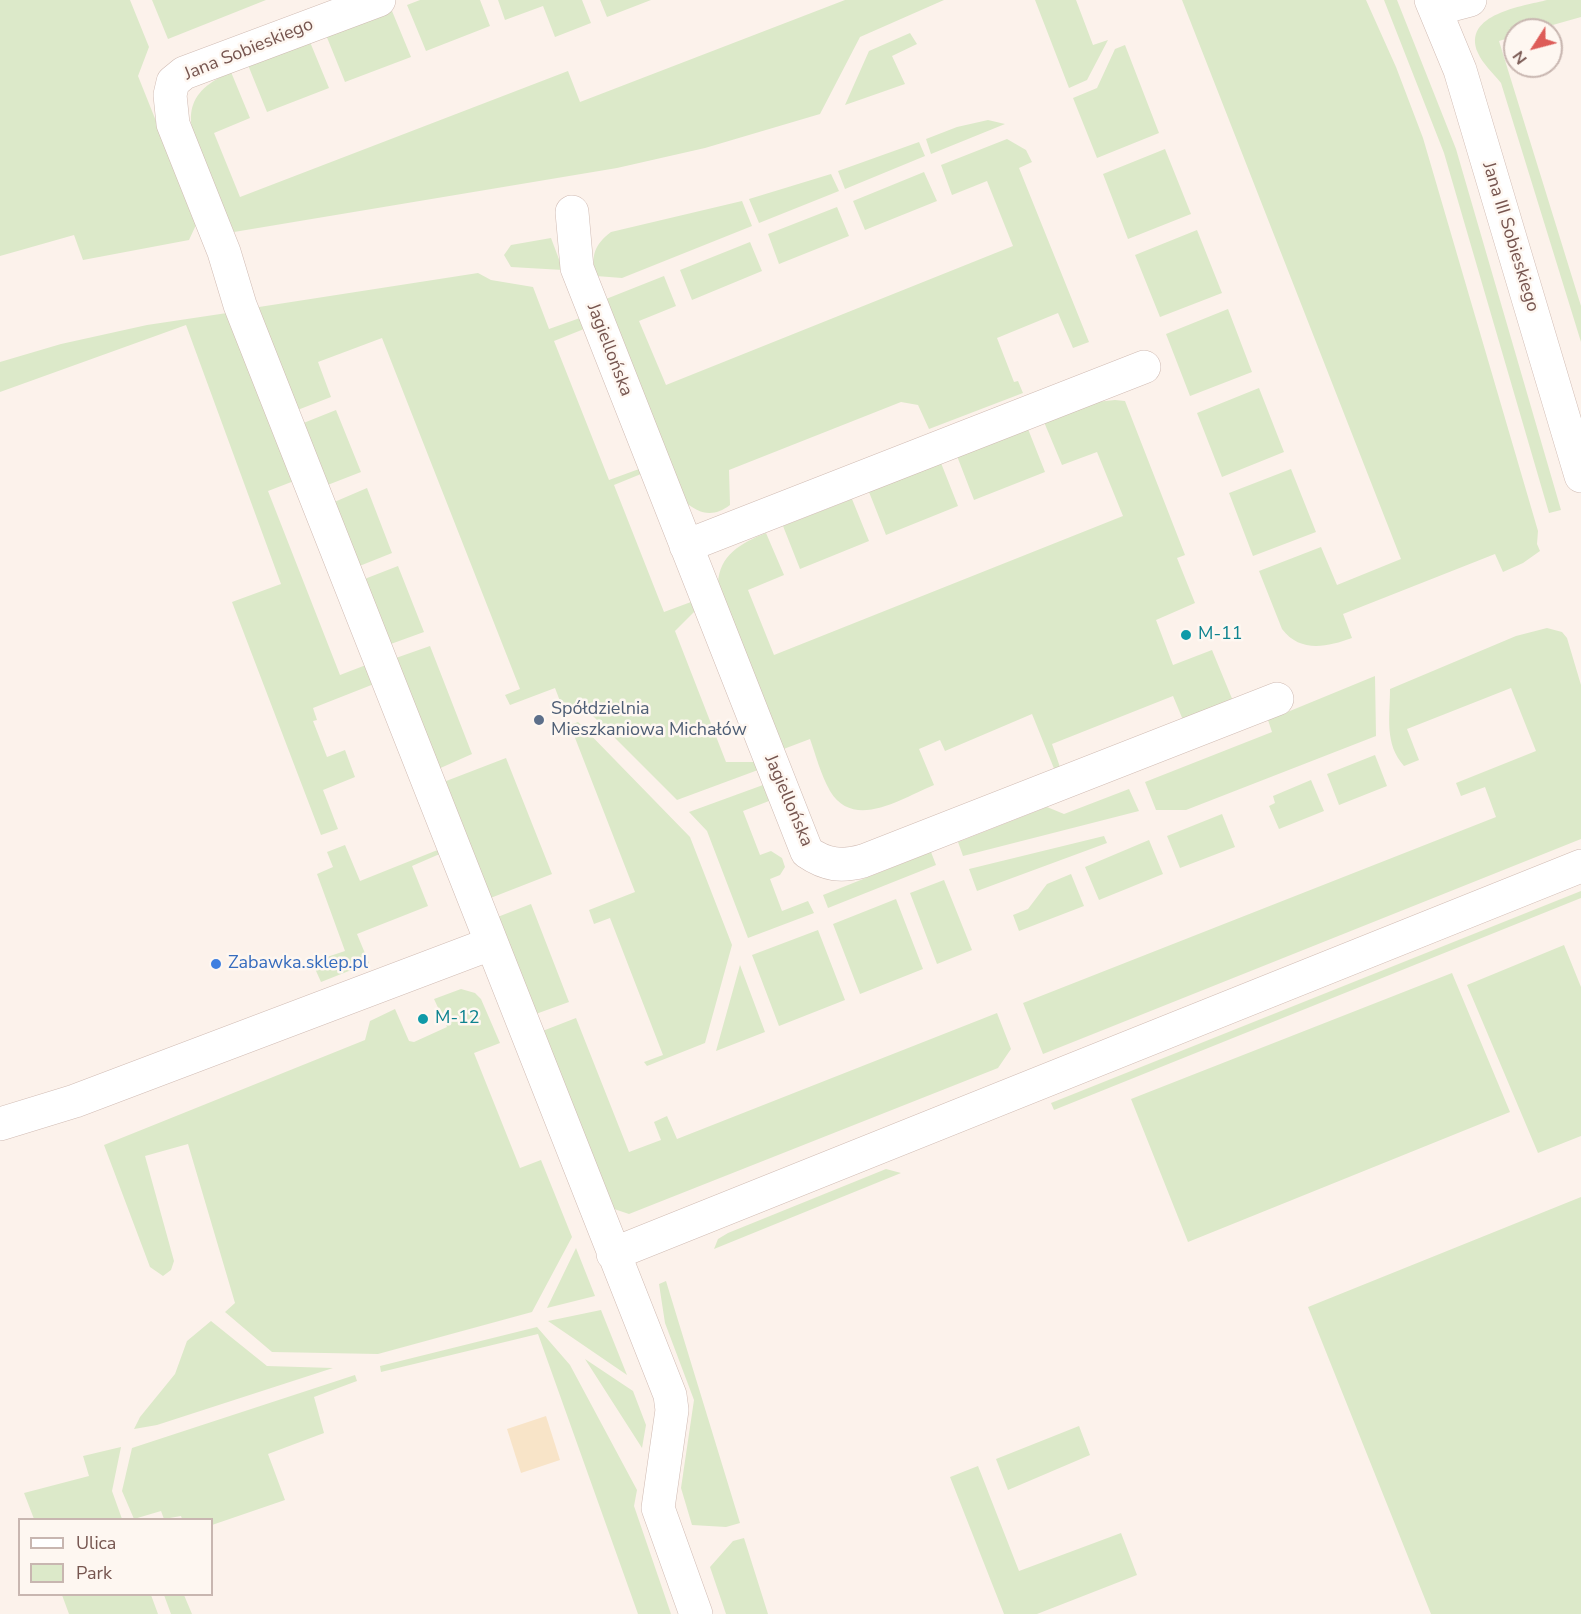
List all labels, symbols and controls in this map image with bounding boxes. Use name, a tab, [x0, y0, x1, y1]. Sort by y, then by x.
street label: Jana Sobieskiego	[181, 14, 317, 86]
north arrow	[1503, 18, 1563, 78]
text: N	[1508, 46, 1532, 69]
street label: Jana III Sobieskiego	[1477, 159, 1543, 315]
street label: Jagiellońska	[581, 301, 637, 399]
place label: M-11	[1198, 624, 1243, 646]
marker: M-11	[1179, 628, 1193, 642]
place label: Spółdzielnia Mieszkaniowa Michałów	[551, 699, 747, 742]
marker: Spółdzielnia Mieszkaniowa Michałów	[532, 713, 546, 727]
street label: Jagiellońska	[759, 752, 817, 850]
place label: Zabawka.sklep.pl	[228, 953, 368, 975]
marker: Zabawka.sklep.pl	[209, 957, 223, 971]
place label: M-12	[435, 1008, 480, 1030]
marker: M-12	[416, 1012, 430, 1026]
legend	[18, 1518, 213, 1596]
text: Ulica	[76, 1531, 116, 1555]
text: Park	[76, 1561, 112, 1585]

